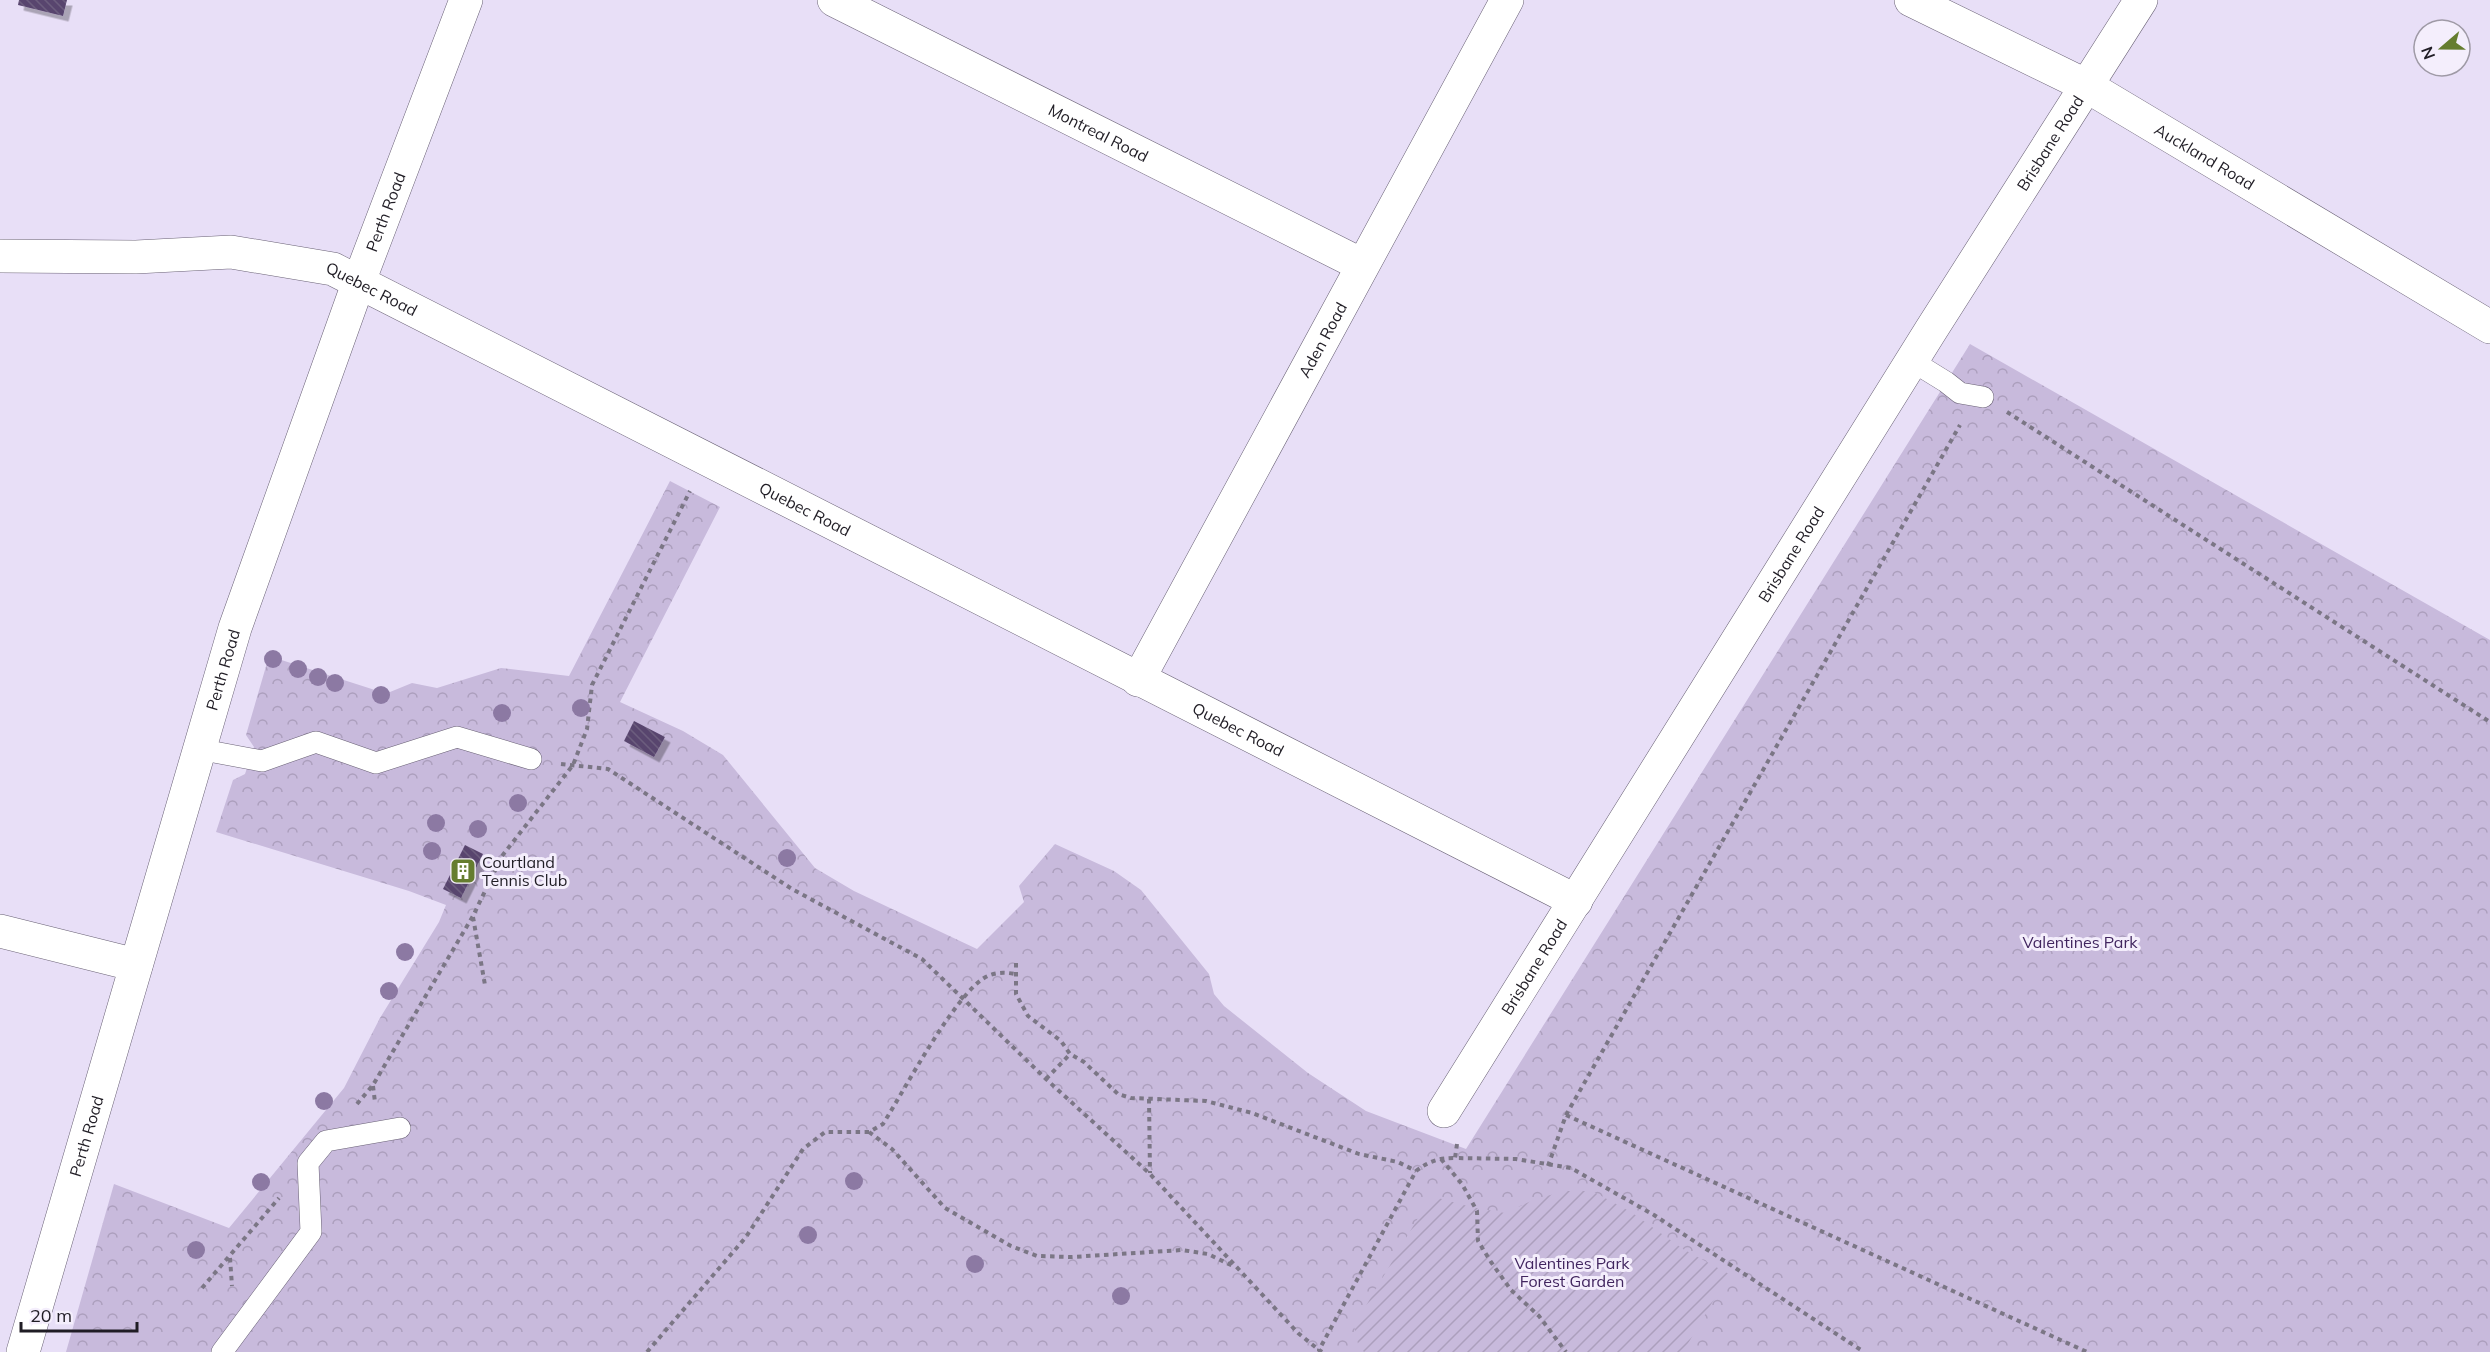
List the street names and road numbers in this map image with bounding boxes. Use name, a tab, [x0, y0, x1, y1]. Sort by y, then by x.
street label: Brisbane Road	[2012, 92, 2088, 194]
street label: Montreal Road	[1045, 99, 1152, 166]
street label: Auckland Road	[2151, 119, 2258, 194]
street label: Perth Road	[361, 169, 410, 254]
street label: Quebec Road	[325, 258, 421, 320]
street label: Aden Road	[1294, 299, 1351, 381]
street label: Quebec Road	[756, 477, 854, 541]
street label: Brisbane Road	[1754, 503, 1828, 606]
street label: Perth Road	[201, 627, 244, 713]
street label: Quebec Road	[1189, 698, 1287, 761]
street label: Brisbane Road	[1497, 915, 1571, 1018]
street label: Perth Road	[65, 1093, 108, 1179]

